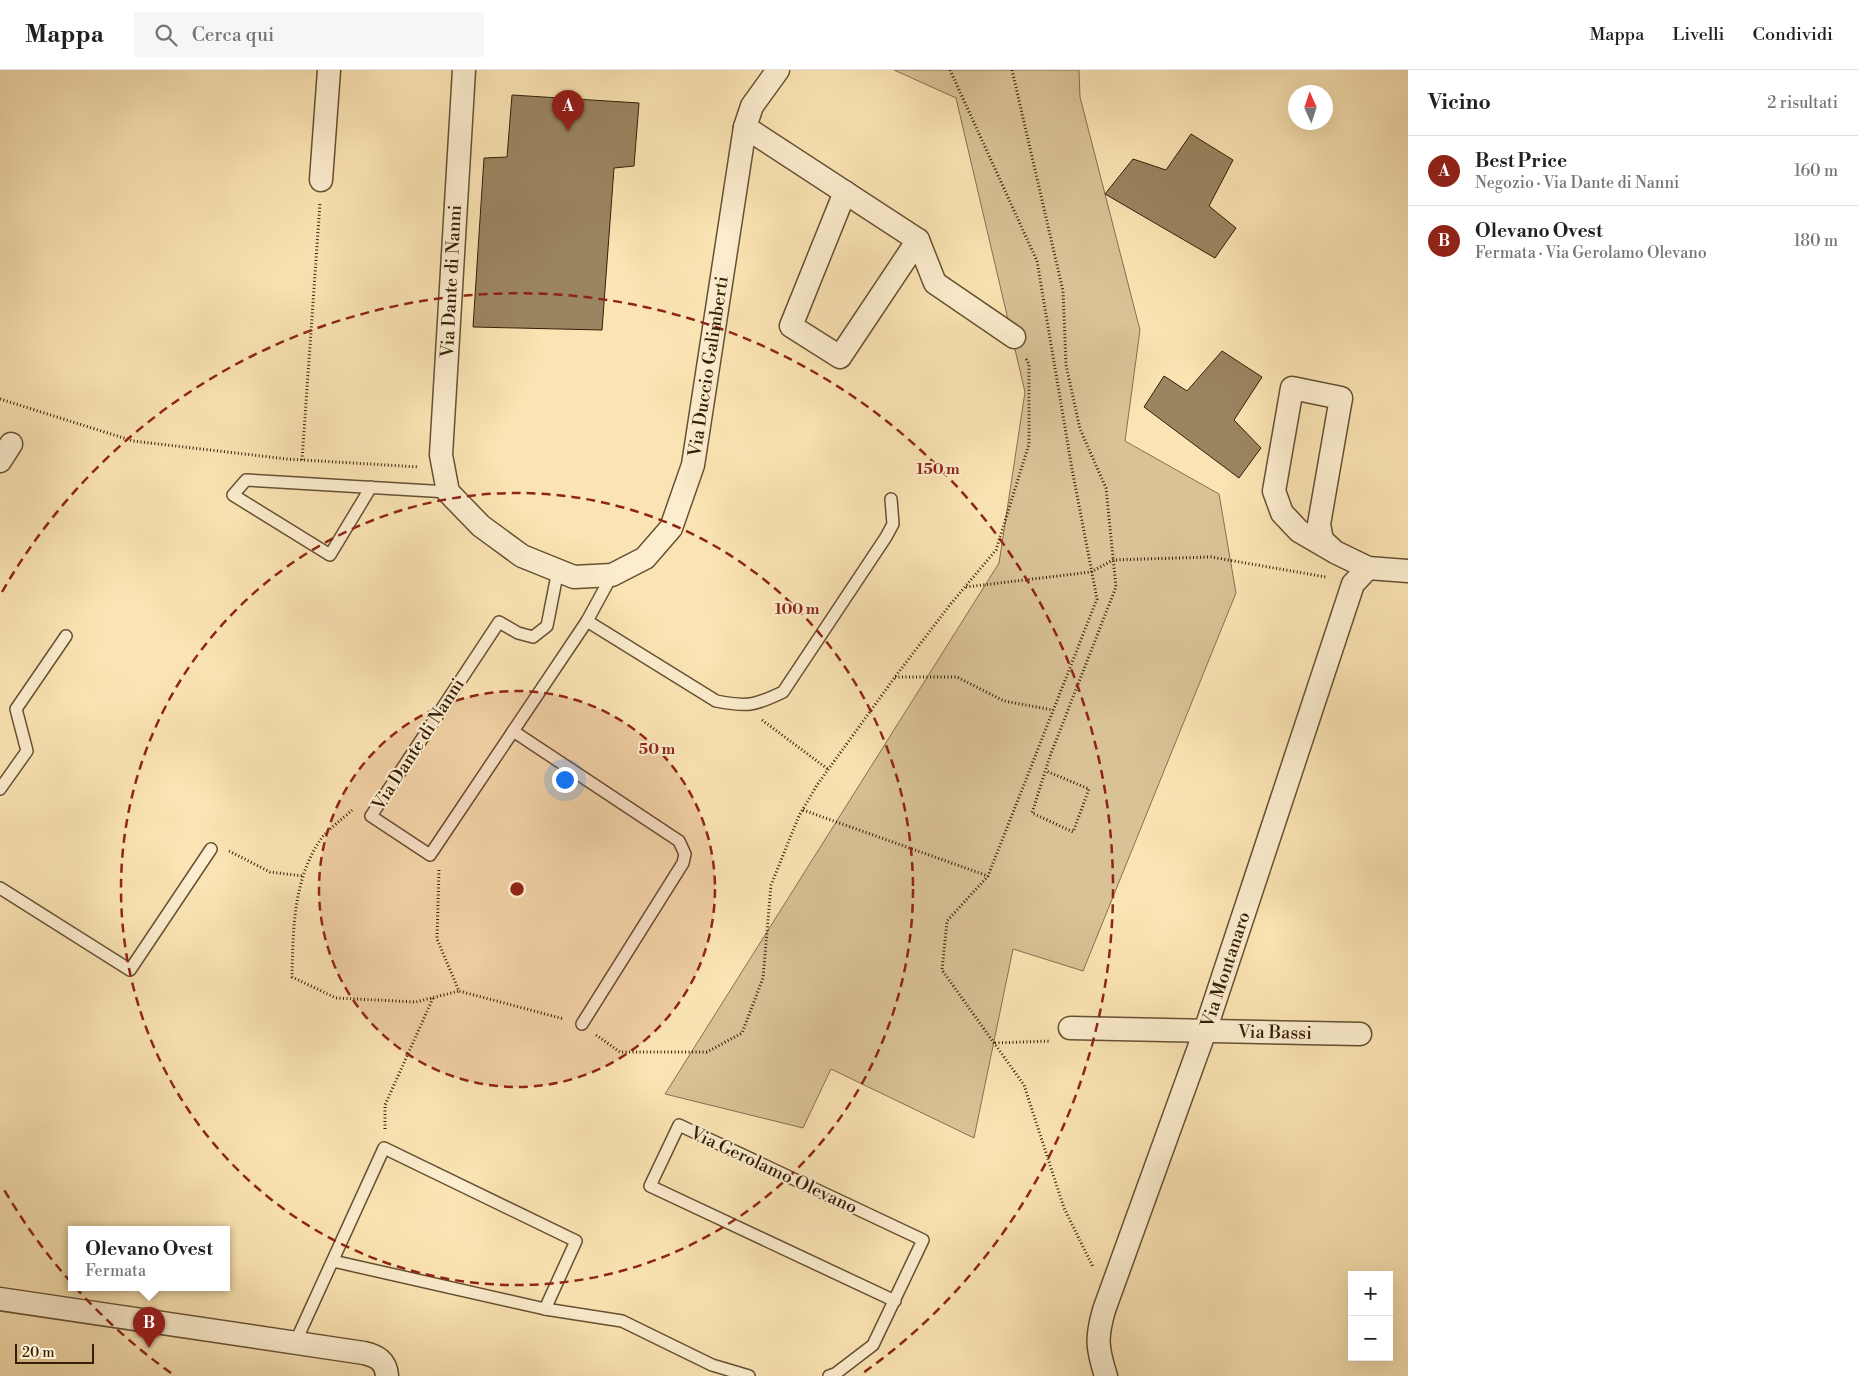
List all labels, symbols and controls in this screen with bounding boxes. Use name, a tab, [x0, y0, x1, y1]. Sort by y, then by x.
search box	[134, 12, 484, 57]
text: Mappa	[25, 20, 104, 50]
icon: search	[152, 21, 180, 49]
text: Cerca qui	[192, 23, 274, 47]
text: Mappa	[1589, 23, 1644, 46]
text: Livelli	[1672, 23, 1725, 46]
text: Condividi	[1753, 23, 1833, 46]
north arrow	[1288, 85, 1333, 130]
pin: A	[552, 90, 584, 131]
text: Vicino	[1428, 90, 1491, 116]
text: 2 risultati	[1767, 93, 1838, 113]
text: Best Price	[1475, 149, 1567, 173]
text: A	[1438, 161, 1450, 181]
text: 160 m	[1794, 161, 1838, 181]
text: Negozio · Via Dante di Nanni	[1475, 173, 1679, 193]
street label: Via Dante di Nanni	[436, 204, 467, 359]
text: Olevano Ovest	[1475, 219, 1603, 243]
text: B	[1438, 231, 1450, 251]
text: 180 m	[1794, 231, 1838, 251]
text: Fermata · Via Gerolamo Olevano	[1475, 243, 1707, 263]
street label: Via Duccio Galimberti	[683, 275, 734, 459]
text: 150 m	[916, 460, 960, 479]
text: 100 m	[775, 600, 820, 619]
street label: Via Dante di Nanni	[367, 674, 470, 816]
text: 50 m	[639, 740, 675, 759]
your location	[552, 767, 578, 793]
centre of rings	[508, 880, 526, 898]
street label: Via Montanaro	[1196, 909, 1256, 1032]
street label: Via Bassi	[1237, 1020, 1312, 1045]
street label: Via Gerolamo Olevano	[686, 1121, 861, 1219]
popup	[68, 1226, 230, 1291]
text: Olevano Ovest	[85, 1237, 213, 1261]
text: Fermata	[85, 1261, 146, 1281]
map controls	[1348, 1271, 1393, 1361]
button: +	[1348, 1271, 1393, 1316]
pin: B	[133, 1307, 165, 1348]
button: −	[1348, 1316, 1393, 1361]
scale bar	[15, 1341, 94, 1364]
text: 20 m	[22, 1344, 54, 1362]

